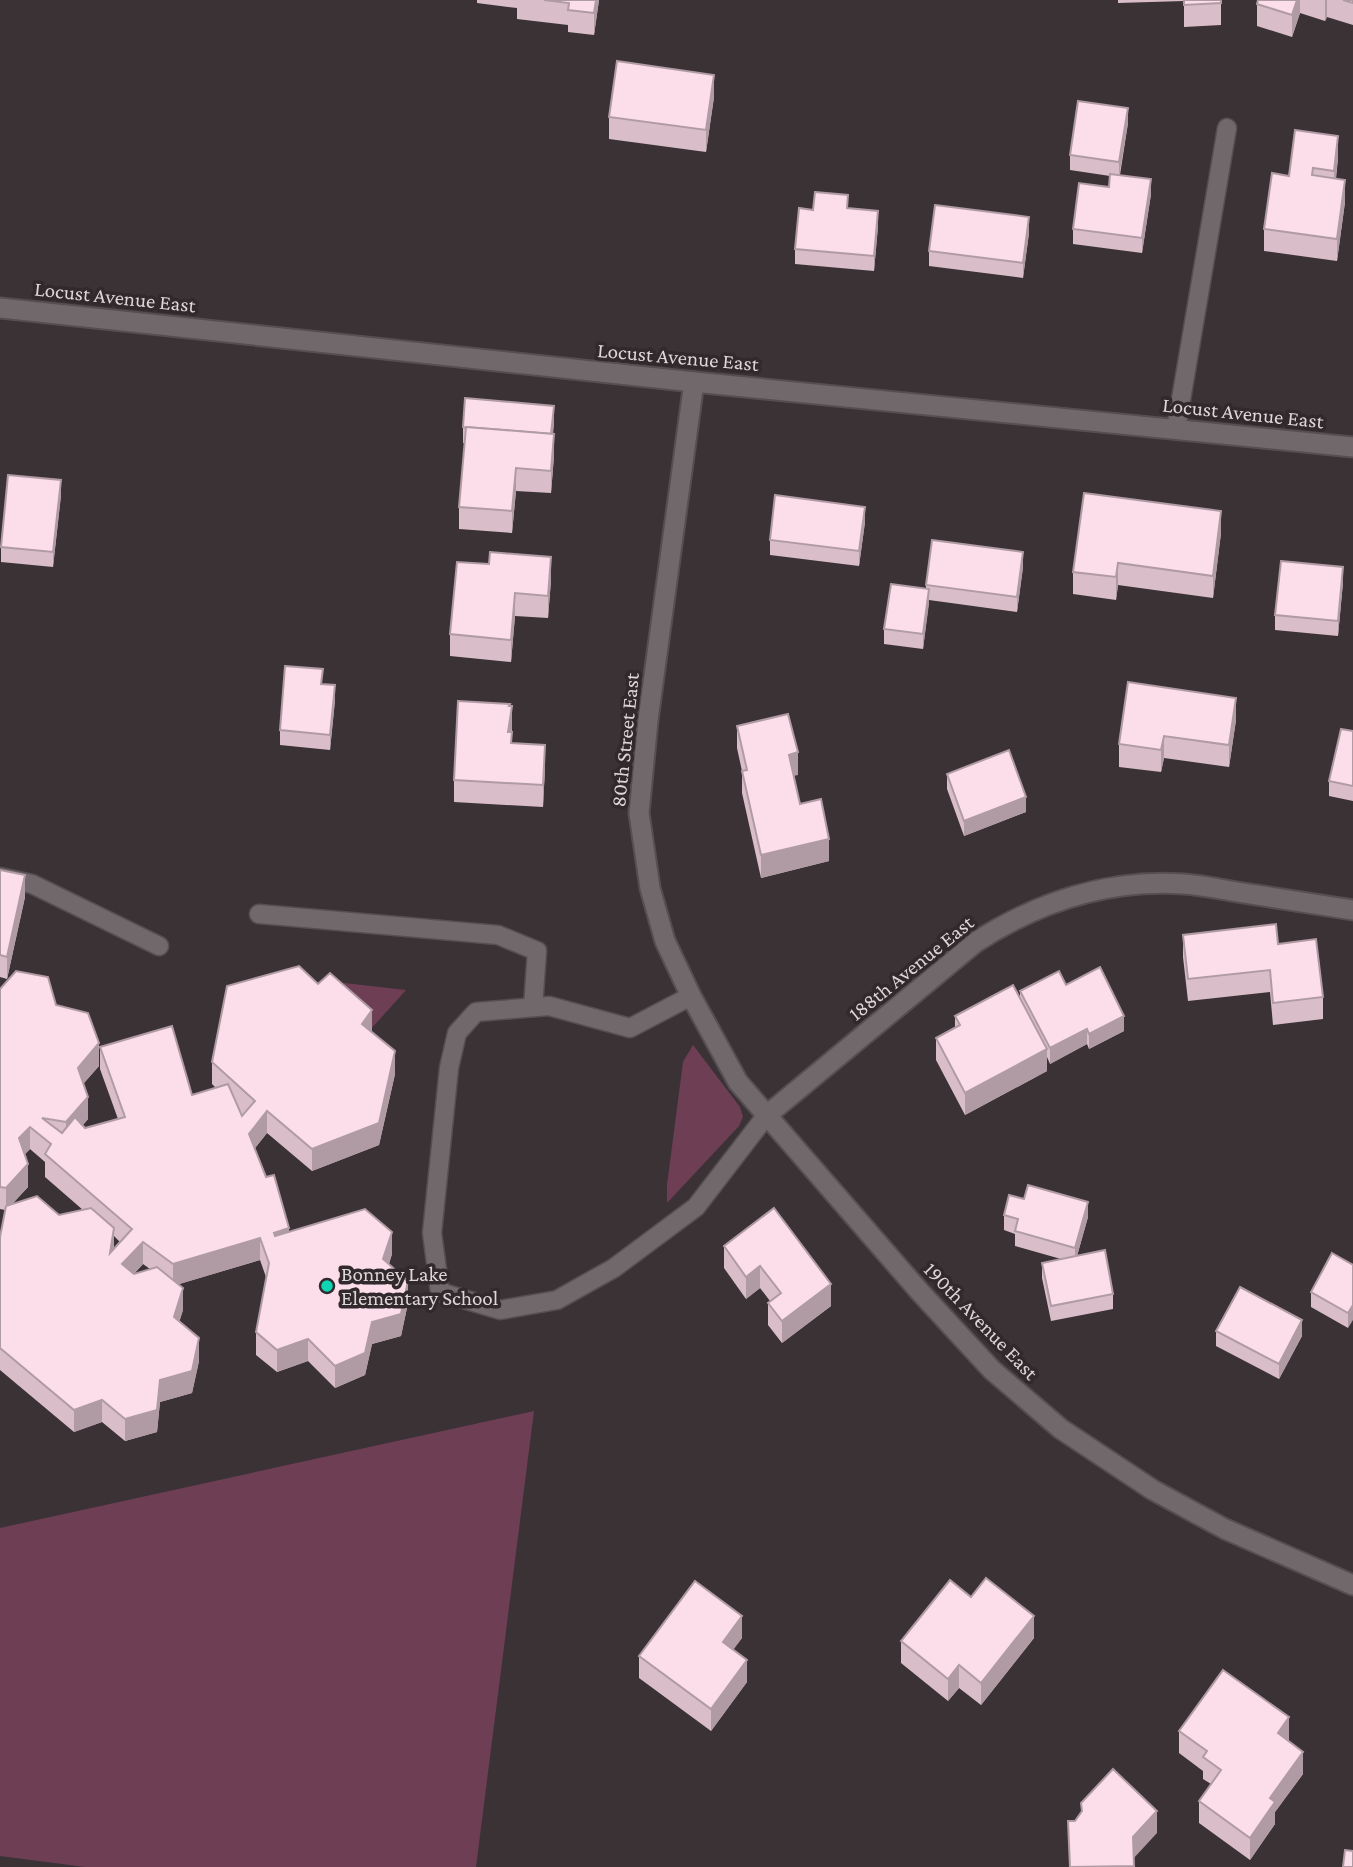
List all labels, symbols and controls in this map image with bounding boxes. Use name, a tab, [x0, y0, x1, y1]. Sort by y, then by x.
street label: Locust Avenue East	[33, 277, 198, 318]
street label: Locust Avenue East	[596, 338, 761, 376]
street label: Locust Avenue East	[1161, 393, 1326, 434]
street label: 80th Street East	[606, 671, 644, 808]
street label: 188th Avenue East	[844, 910, 979, 1026]
street label: 190th Avenue East	[919, 1257, 1044, 1385]
place label: Bonney Lake Elementary School	[341, 1262, 498, 1310]
marker: Bonney Lake Elementary School	[319, 1278, 335, 1294]

